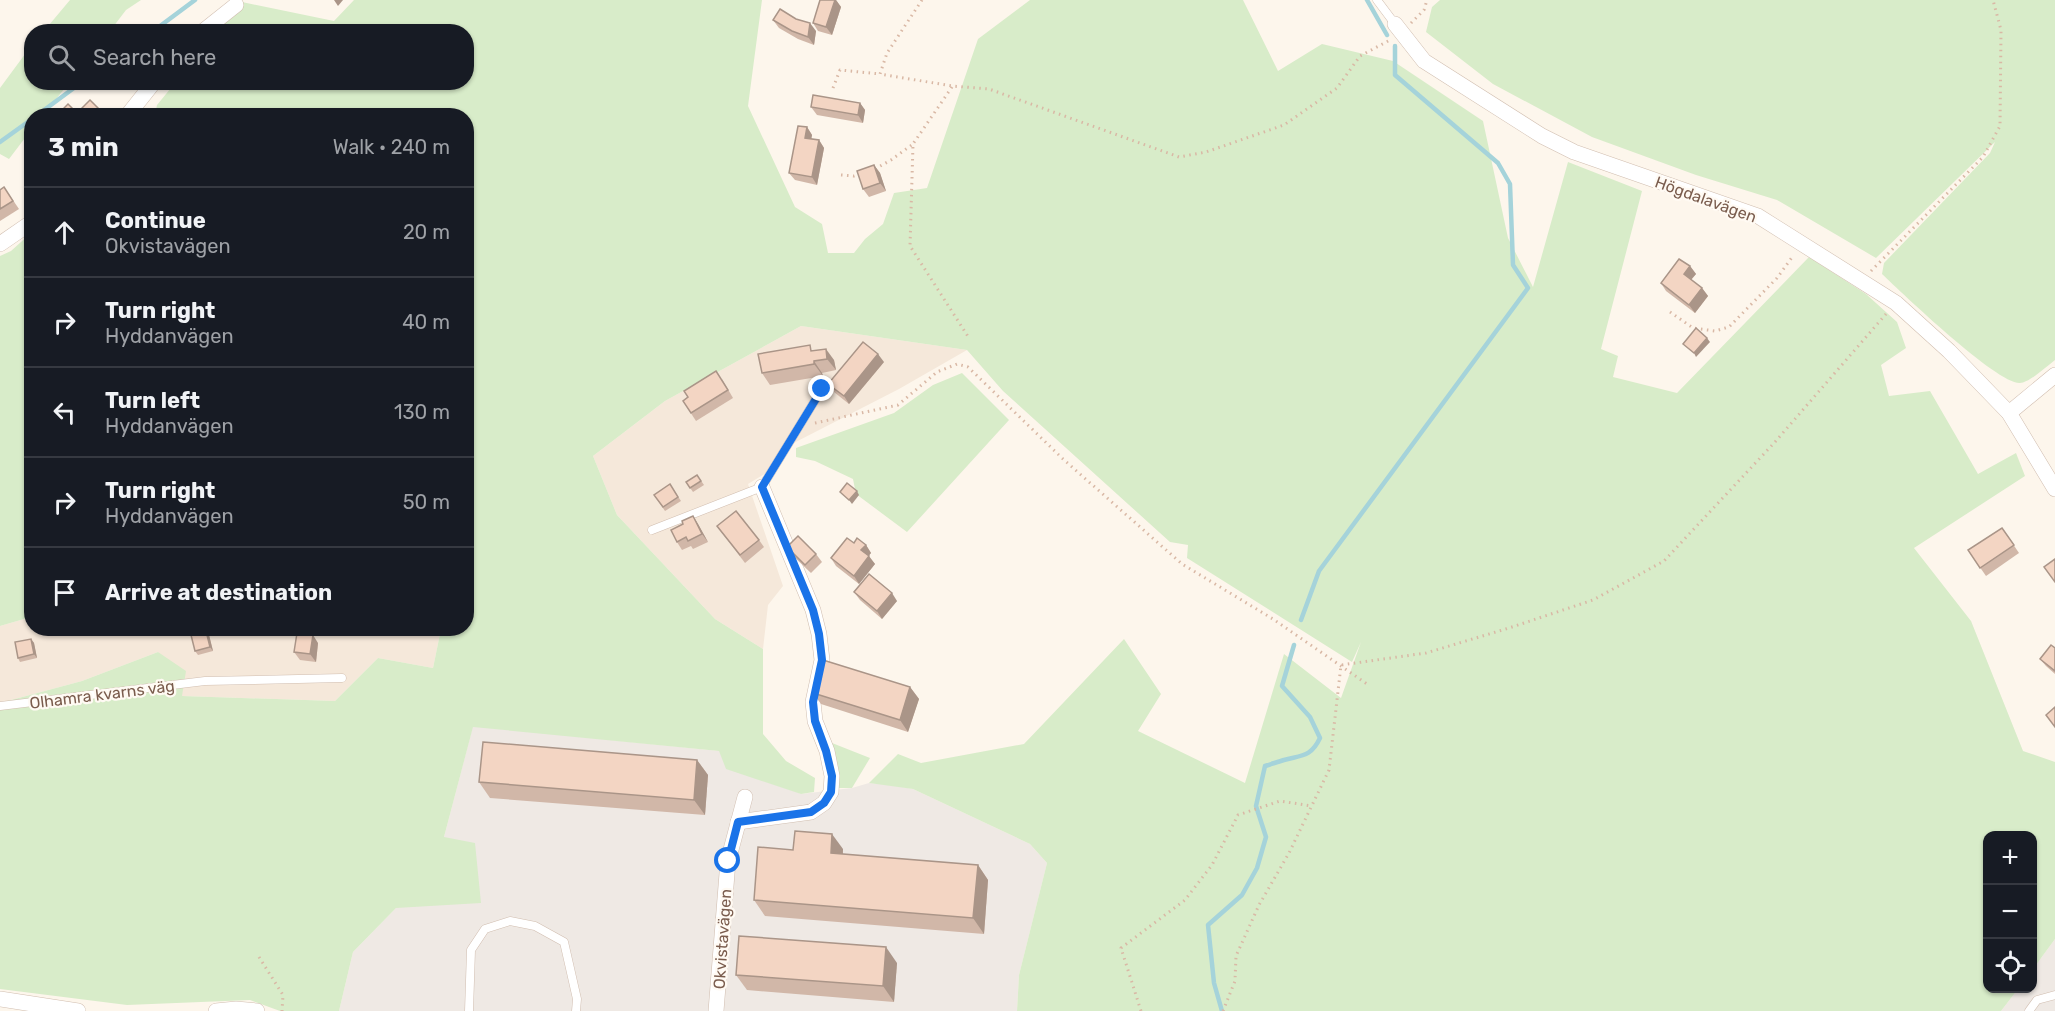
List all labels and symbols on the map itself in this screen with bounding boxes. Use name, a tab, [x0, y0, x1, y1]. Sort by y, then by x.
street label: Högdalavägen	[1652, 172, 1759, 227]
route end	[808, 375, 834, 401]
street label: Olhamra kvarns väg	[28, 676, 176, 713]
route start	[714, 847, 740, 873]
street label: Okvistavägen	[710, 888, 735, 990]

